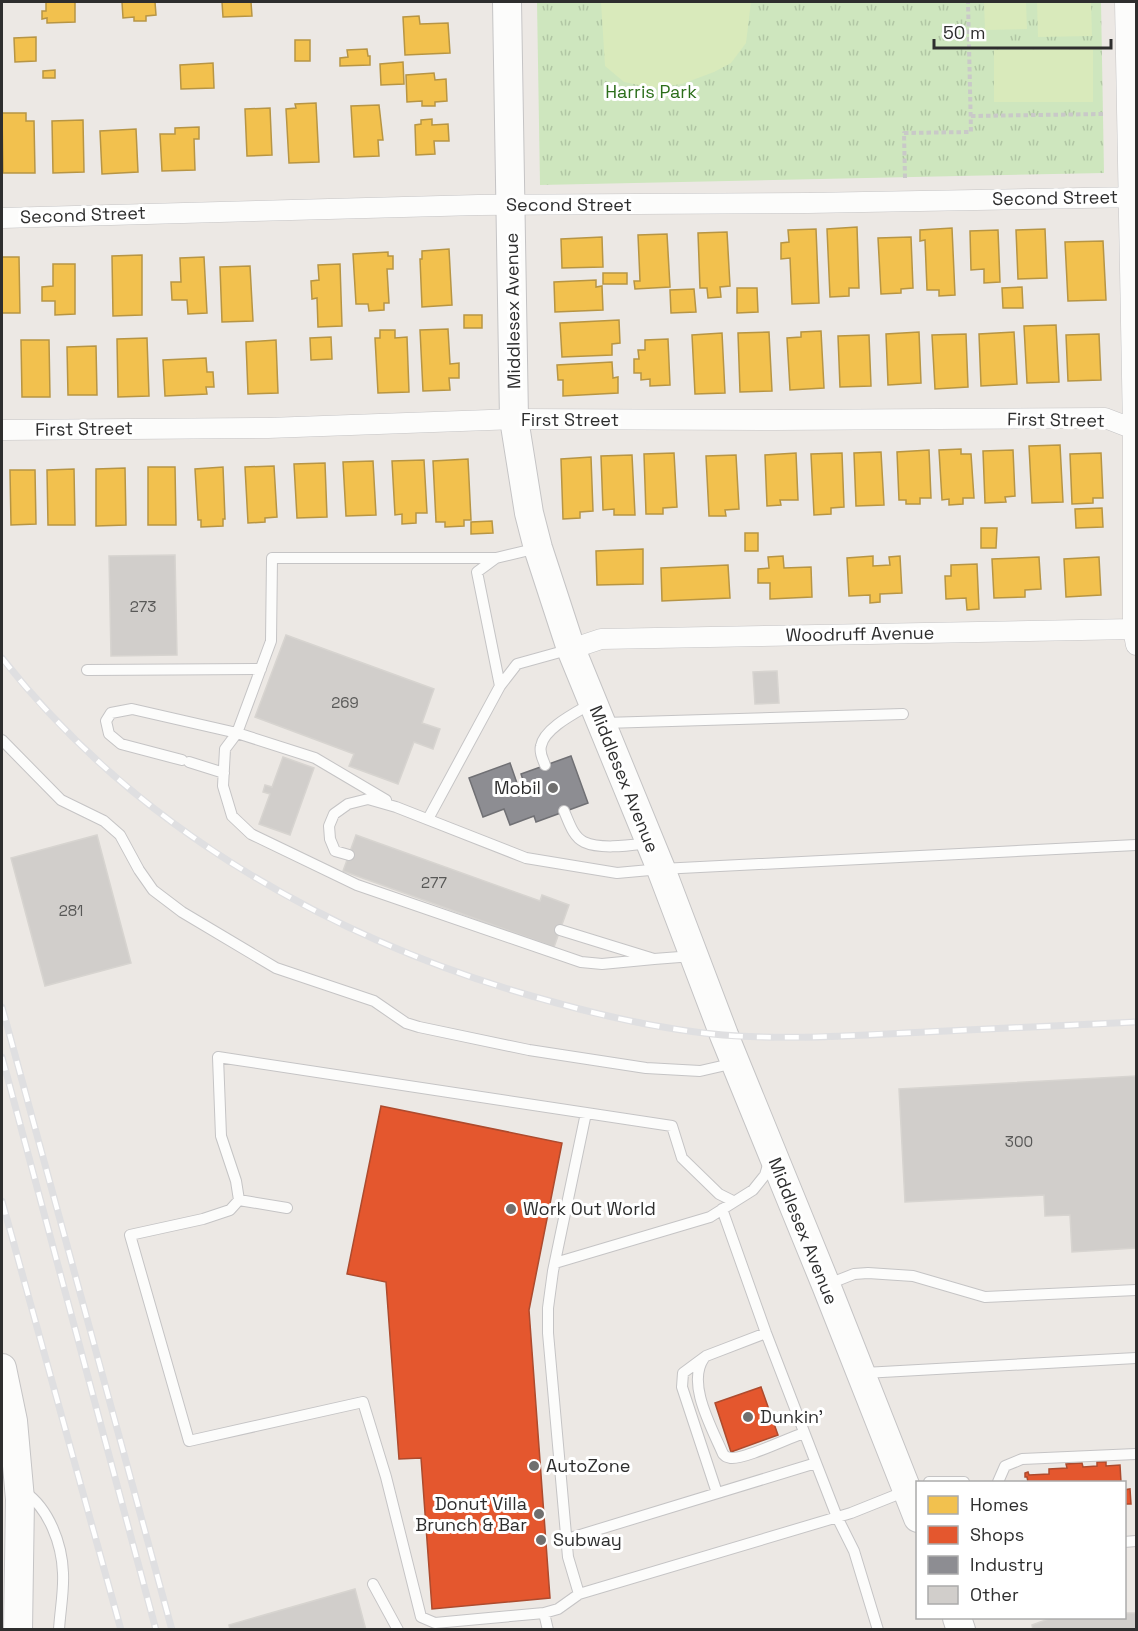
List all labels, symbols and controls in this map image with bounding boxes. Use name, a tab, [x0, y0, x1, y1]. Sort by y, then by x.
scale bar	[934, 12, 1111, 50]
text: 50 m	[943, 21, 985, 44]
park label: Harris Park	[605, 80, 697, 103]
street label: Second Street	[992, 185, 1118, 210]
street label: Second Street	[506, 193, 632, 216]
street label: Second Street	[20, 201, 146, 228]
street label: Middlesex Avenue	[500, 233, 525, 389]
street label: First Street	[1007, 407, 1105, 432]
street label: First Street	[521, 408, 619, 431]
street label: First Street	[35, 416, 133, 441]
house number: 273	[130, 597, 156, 616]
street label: Woodruff Avenue	[785, 621, 935, 646]
house number: 269	[331, 693, 359, 712]
street label: Middlesex Avenue	[585, 702, 664, 856]
place label: Mobil	[494, 776, 541, 799]
marker: Mobil	[546, 781, 560, 795]
house number: 277	[421, 873, 447, 892]
house number: 281	[59, 901, 83, 920]
house number: 300	[1005, 1132, 1033, 1151]
street label: Middlesex Avenue	[764, 1154, 843, 1308]
place label: Work Out World	[523, 1197, 656, 1220]
marker: Work Out World	[504, 1202, 518, 1216]
place label: Dunkin'	[760, 1405, 823, 1428]
marker: Dunkin'	[741, 1410, 755, 1424]
place label: AutoZone	[546, 1454, 630, 1477]
marker: AutoZone	[527, 1459, 541, 1473]
legend	[916, 1481, 1126, 1619]
place label: Donut Villa Brunch & Bar	[415, 1492, 527, 1536]
text: Homes	[970, 1493, 1029, 1516]
marker: Donut Villa Brunch & Bar	[532, 1507, 546, 1521]
text: Shops	[970, 1523, 1024, 1546]
place label: Subway	[553, 1528, 622, 1551]
marker: Subway	[534, 1533, 548, 1547]
text: Industry	[970, 1553, 1043, 1576]
text: Other	[970, 1583, 1019, 1606]

